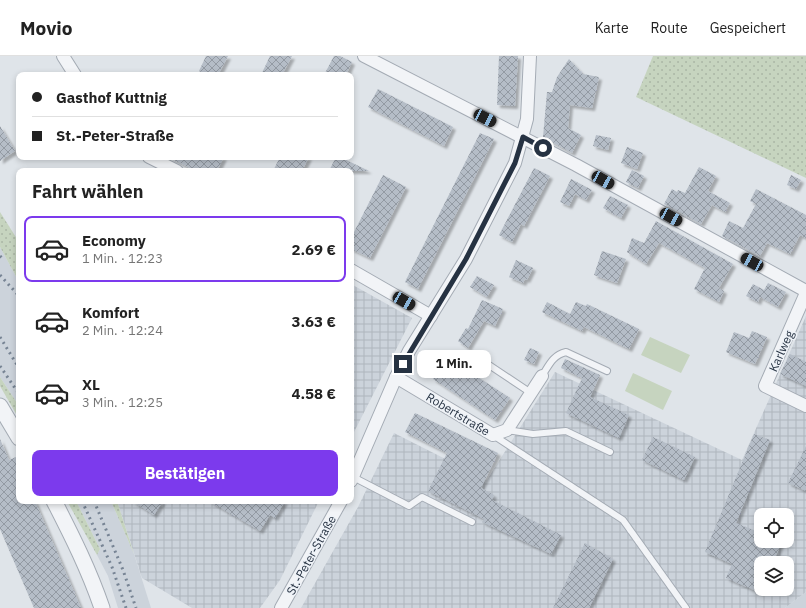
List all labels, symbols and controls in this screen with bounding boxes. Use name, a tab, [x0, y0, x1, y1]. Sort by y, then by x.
text: Movio	[20, 16, 73, 40]
text: Karte	[595, 19, 629, 37]
text: Route	[651, 19, 688, 37]
text: Gespeichert	[710, 19, 786, 37]
text: Gasthof Kuttnig	[56, 88, 167, 107]
car	[472, 107, 498, 129]
text: St.-Peter-Straße	[56, 126, 174, 145]
route start	[534, 139, 552, 157]
car	[590, 169, 616, 191]
text: Fahrt wählen	[32, 180, 143, 203]
car	[658, 206, 684, 228]
icon: car	[34, 231, 70, 267]
text: Economy	[82, 231, 146, 250]
text: 2.69 €	[291, 240, 336, 259]
text: 1 Min. · 12:23	[82, 250, 163, 267]
car	[739, 251, 765, 273]
car	[391, 290, 417, 312]
icon: car	[34, 303, 70, 339]
text: Komfort	[82, 303, 140, 322]
text: 3.63 €	[291, 312, 336, 331]
text: 2 Min. · 12:24	[82, 322, 163, 339]
street label: Karlweg	[765, 327, 797, 374]
callout: 1 Min.	[417, 350, 491, 378]
route end	[394, 355, 412, 373]
text: 1 Min.	[435, 355, 473, 372]
icon: car	[34, 375, 70, 411]
text: XL	[82, 375, 100, 394]
text: 4.58 €	[291, 384, 336, 403]
street label: Robertstraße	[424, 389, 493, 439]
text: 3 Min. · 12:25	[82, 394, 163, 411]
button: Bestätigen	[32, 450, 338, 496]
map controls	[754, 508, 794, 596]
button: locate	[754, 508, 794, 548]
street label: St.-Peter-Straße	[283, 512, 339, 597]
button: layers	[754, 556, 794, 596]

